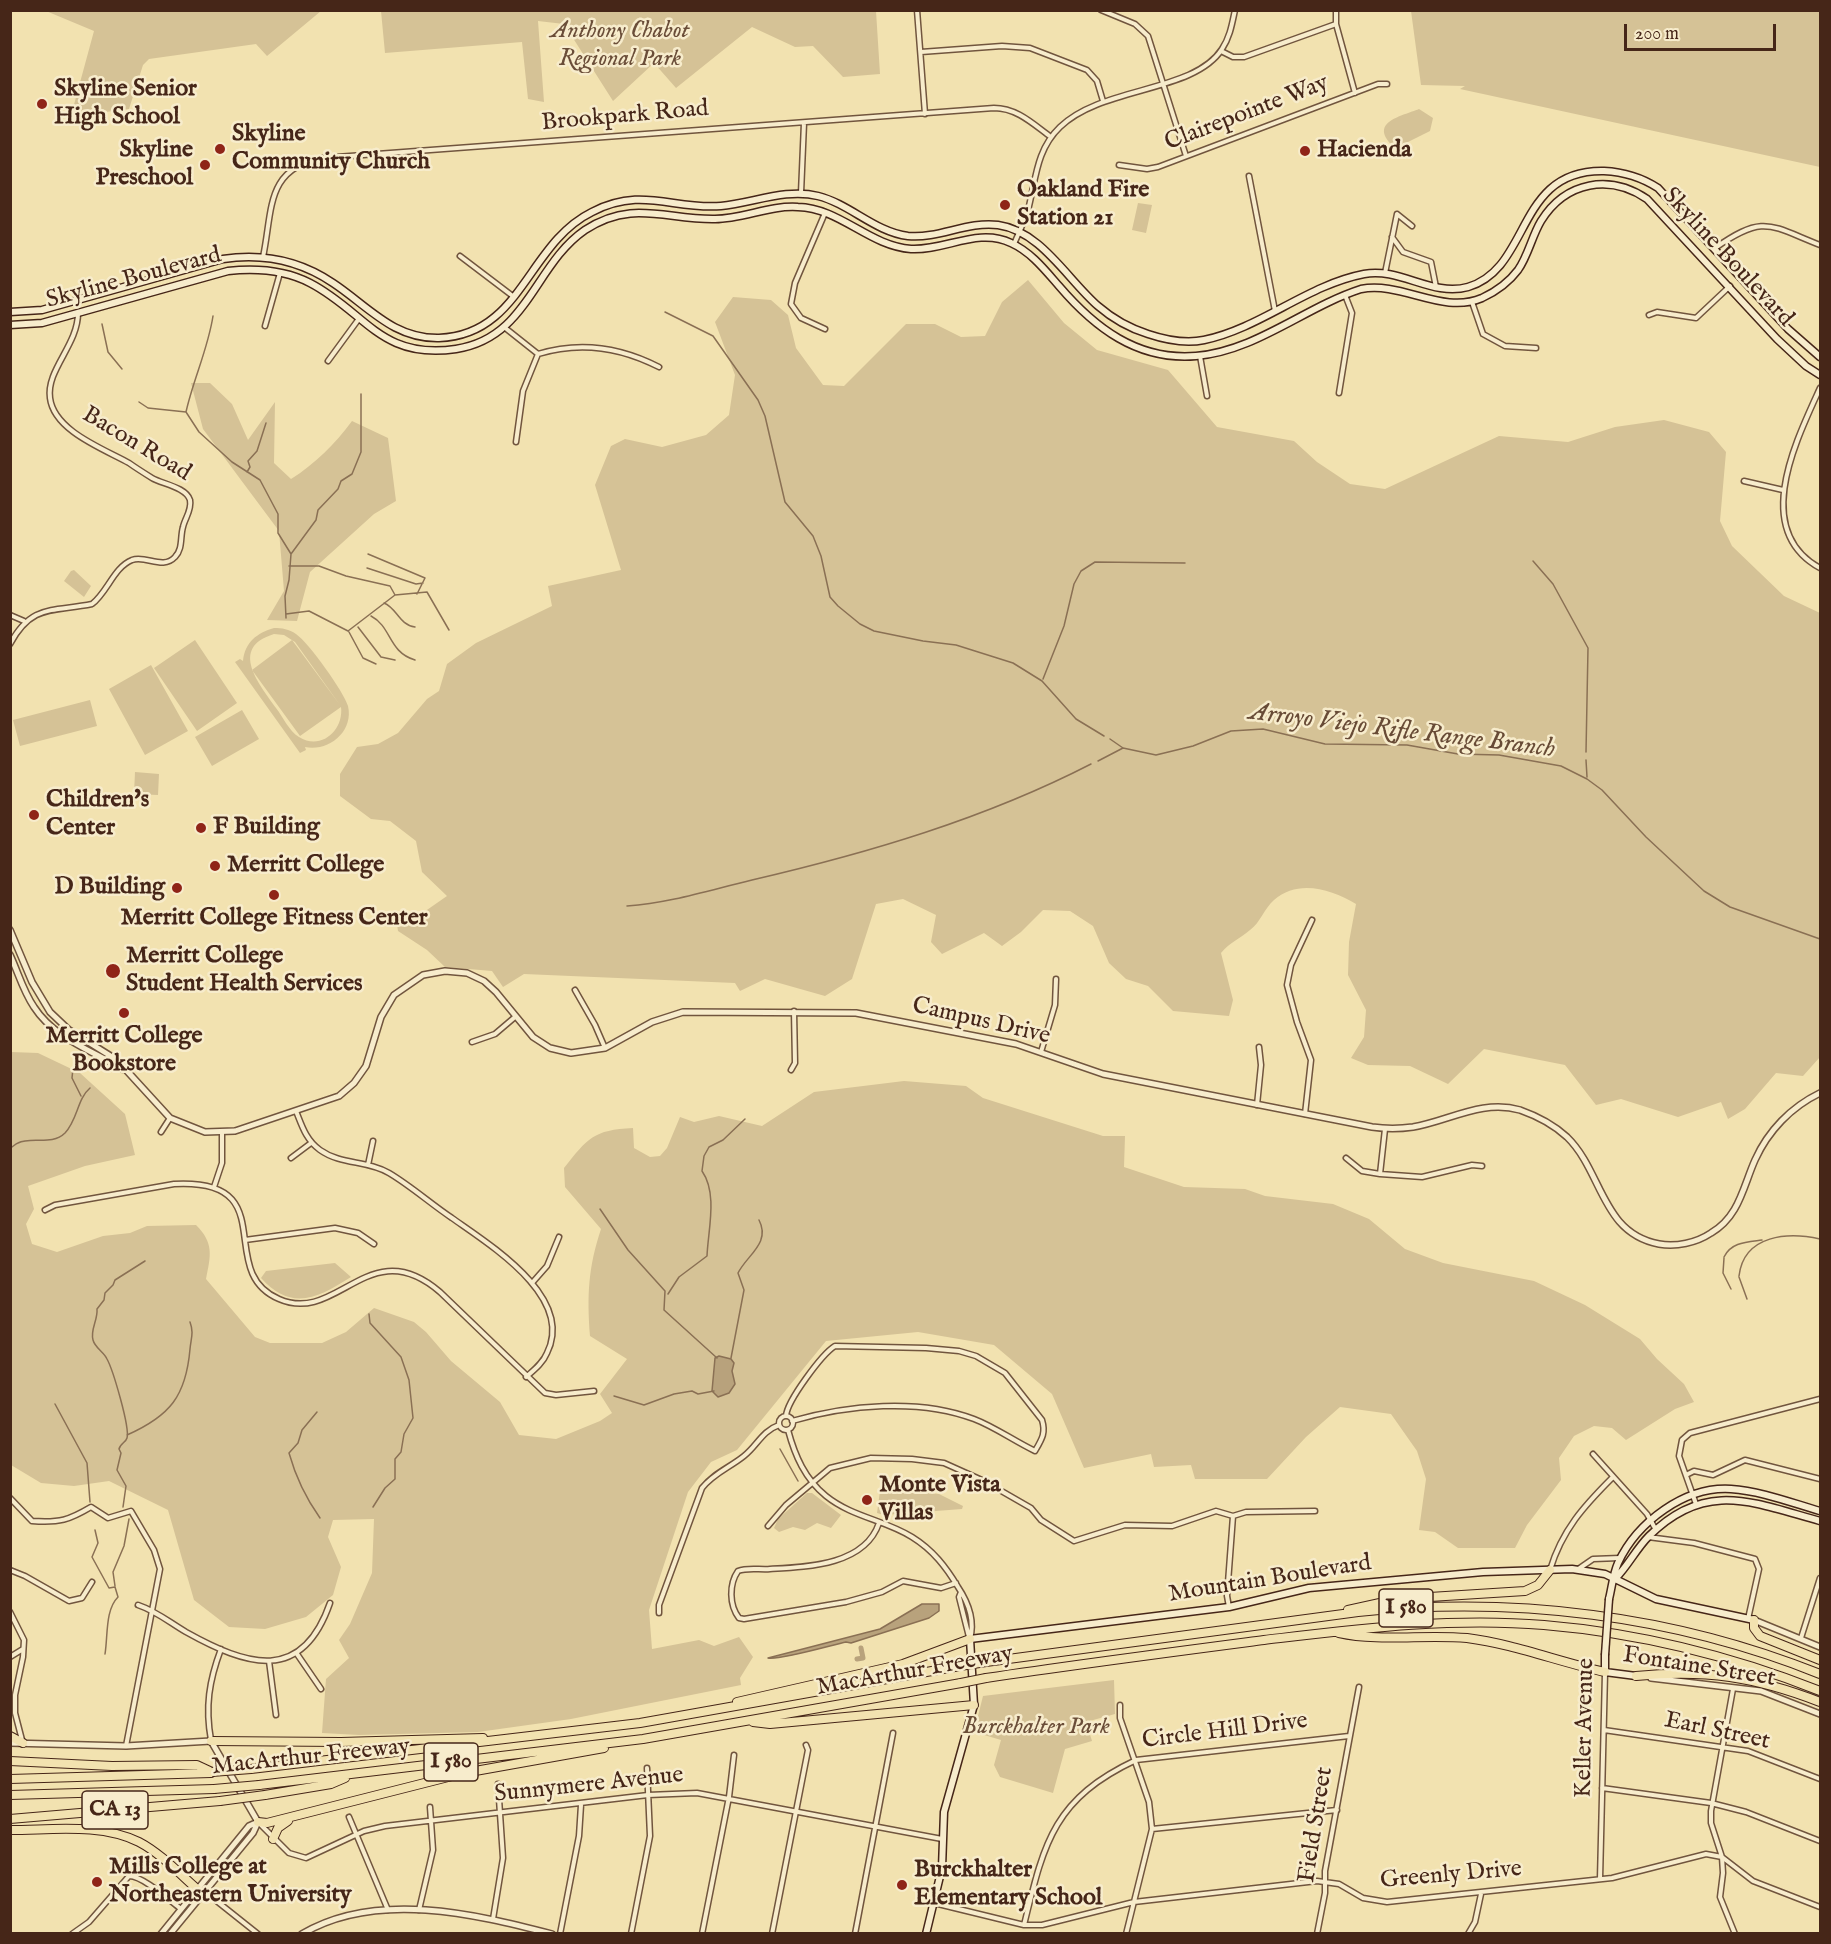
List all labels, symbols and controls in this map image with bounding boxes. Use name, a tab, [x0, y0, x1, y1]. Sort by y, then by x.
scale bar	[1627, 12, 1778, 50]
park label: Anthony Chabot Regional Park	[551, 18, 689, 74]
text: 200 m	[1635, 23, 1679, 46]
street label: Clairepointe Way	[1161, 70, 1333, 158]
place label: Skyline Senior High School	[54, 76, 197, 132]
street label: Brookpark Road	[540, 95, 710, 139]
marker: Skyline Senior High School	[35, 97, 49, 111]
place label: Skyline Community Church	[232, 121, 430, 177]
place label: Skyline Preschool	[96, 137, 193, 193]
place label: Hacienda	[1317, 137, 1412, 165]
marker: Skyline Community Church	[213, 142, 227, 156]
marker: Hacienda	[1298, 144, 1312, 158]
marker: Skyline Preschool	[198, 158, 212, 172]
place label: Oakland Fire Station 21	[1017, 177, 1149, 233]
street label: Skyline Boulevard	[1655, 182, 1799, 334]
marker: Oakland Fire Station 21	[998, 198, 1012, 212]
street label: Skyline Boulevard	[43, 242, 225, 316]
street label: Bacon Road	[76, 401, 196, 489]
water label: Arroyo Viejo Rifle Range Branch	[1247, 698, 1557, 766]
place label: Children's Center	[46, 787, 149, 843]
marker: Children's Center	[27, 808, 41, 822]
place label: F Building	[213, 814, 320, 842]
marker: F Building	[194, 821, 208, 835]
place label: Merritt College	[227, 852, 384, 880]
marker: Merritt College	[208, 859, 222, 873]
place label: D Building	[54, 874, 165, 902]
marker: D Building	[170, 881, 184, 895]
marker: Merritt College Fitness Center	[267, 888, 281, 902]
place label: Merritt College Fitness Center	[120, 905, 428, 933]
place label: Merritt College Student Health Services	[126, 943, 362, 999]
marker: Merritt College Student Health Services	[104, 962, 122, 980]
street label: Campus Drive	[909, 992, 1053, 1052]
marker: Merritt College Bookstore	[117, 1006, 131, 1020]
place label: Merritt College Bookstore	[45, 1023, 203, 1079]
place label: Monte Vista Villas	[879, 1472, 1001, 1528]
marker: Monte Vista Villas	[860, 1493, 874, 1507]
street label: Mountain Boulevard	[1167, 1550, 1373, 1610]
road number: I 580	[1379, 1589, 1433, 1627]
street label: MacArthur Freeway	[814, 1641, 1016, 1703]
street label: Fontaine Street	[1621, 1642, 1777, 1694]
street label: Keller Avenue	[1570, 1658, 1602, 1798]
street label: Earl Street	[1662, 1707, 1772, 1757]
street label: Circle Hill Drive	[1141, 1708, 1309, 1756]
park label: Burckhalter Park	[962, 1714, 1110, 1742]
street label: MacArthur Freeway	[210, 1733, 412, 1783]
road number: I 580	[424, 1743, 478, 1781]
street label: Sunnymere Avenue	[493, 1762, 685, 1810]
street label: Field Street	[1294, 1765, 1340, 1885]
road number: CA 13	[82, 1791, 148, 1829]
place label: Mills College at Northeastern University	[109, 1854, 352, 1910]
street label: Greenly Drive	[1379, 1855, 1523, 1897]
place label: Burckhalter Elementary School	[914, 1857, 1102, 1913]
marker: Mills College at Northeastern University	[90, 1875, 104, 1889]
marker: Burckhalter Elementary School	[895, 1878, 909, 1892]

